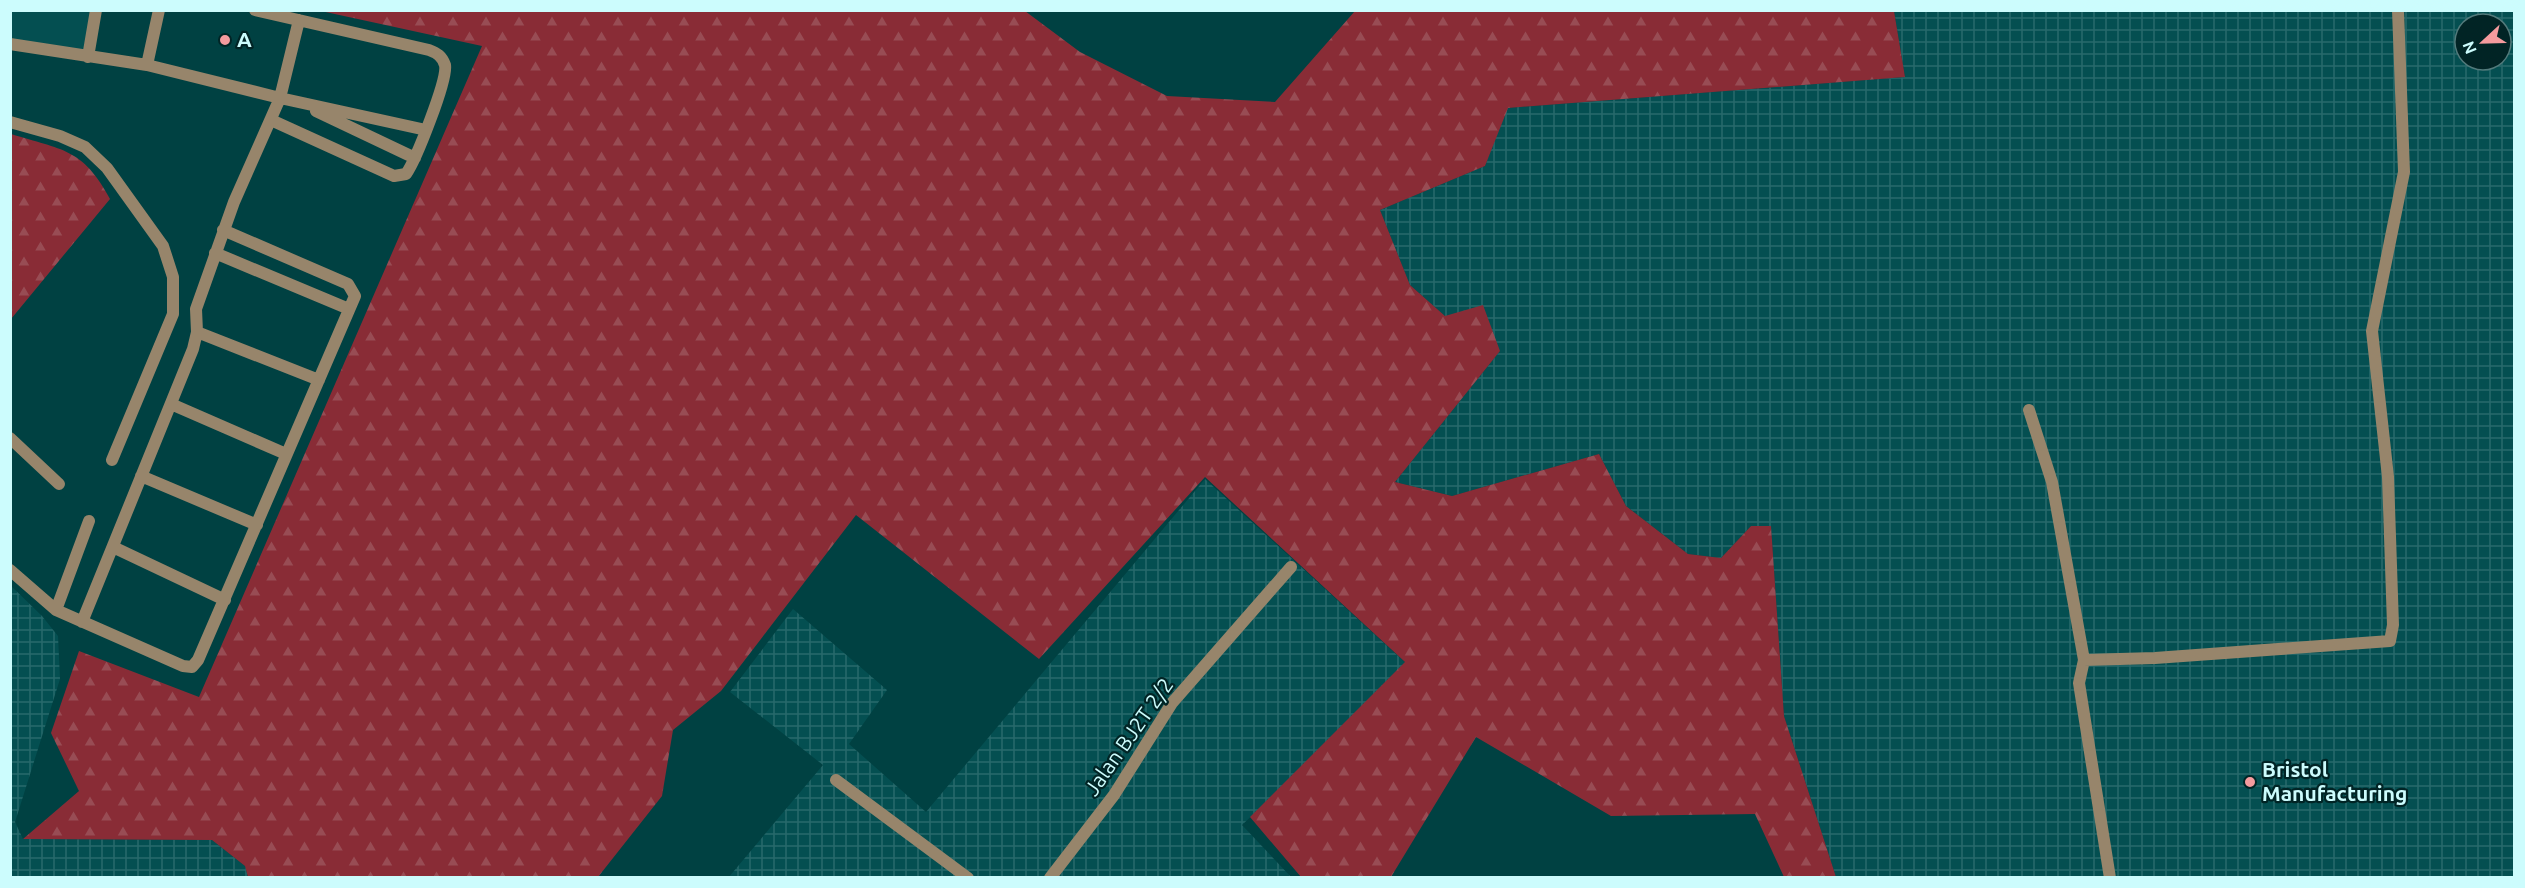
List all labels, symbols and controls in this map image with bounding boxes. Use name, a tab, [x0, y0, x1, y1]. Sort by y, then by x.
north arrow	[2453, 12, 2513, 72]
place label: A	[237, 27, 252, 51]
marker: A	[218, 33, 232, 47]
text: N	[2459, 39, 2480, 57]
street label: Jalan BJ2T 2/2	[1079, 673, 1177, 800]
place label: Bristol Manufacturing	[2262, 757, 2407, 805]
marker: Bristol Manufacturing	[2243, 775, 2257, 789]

